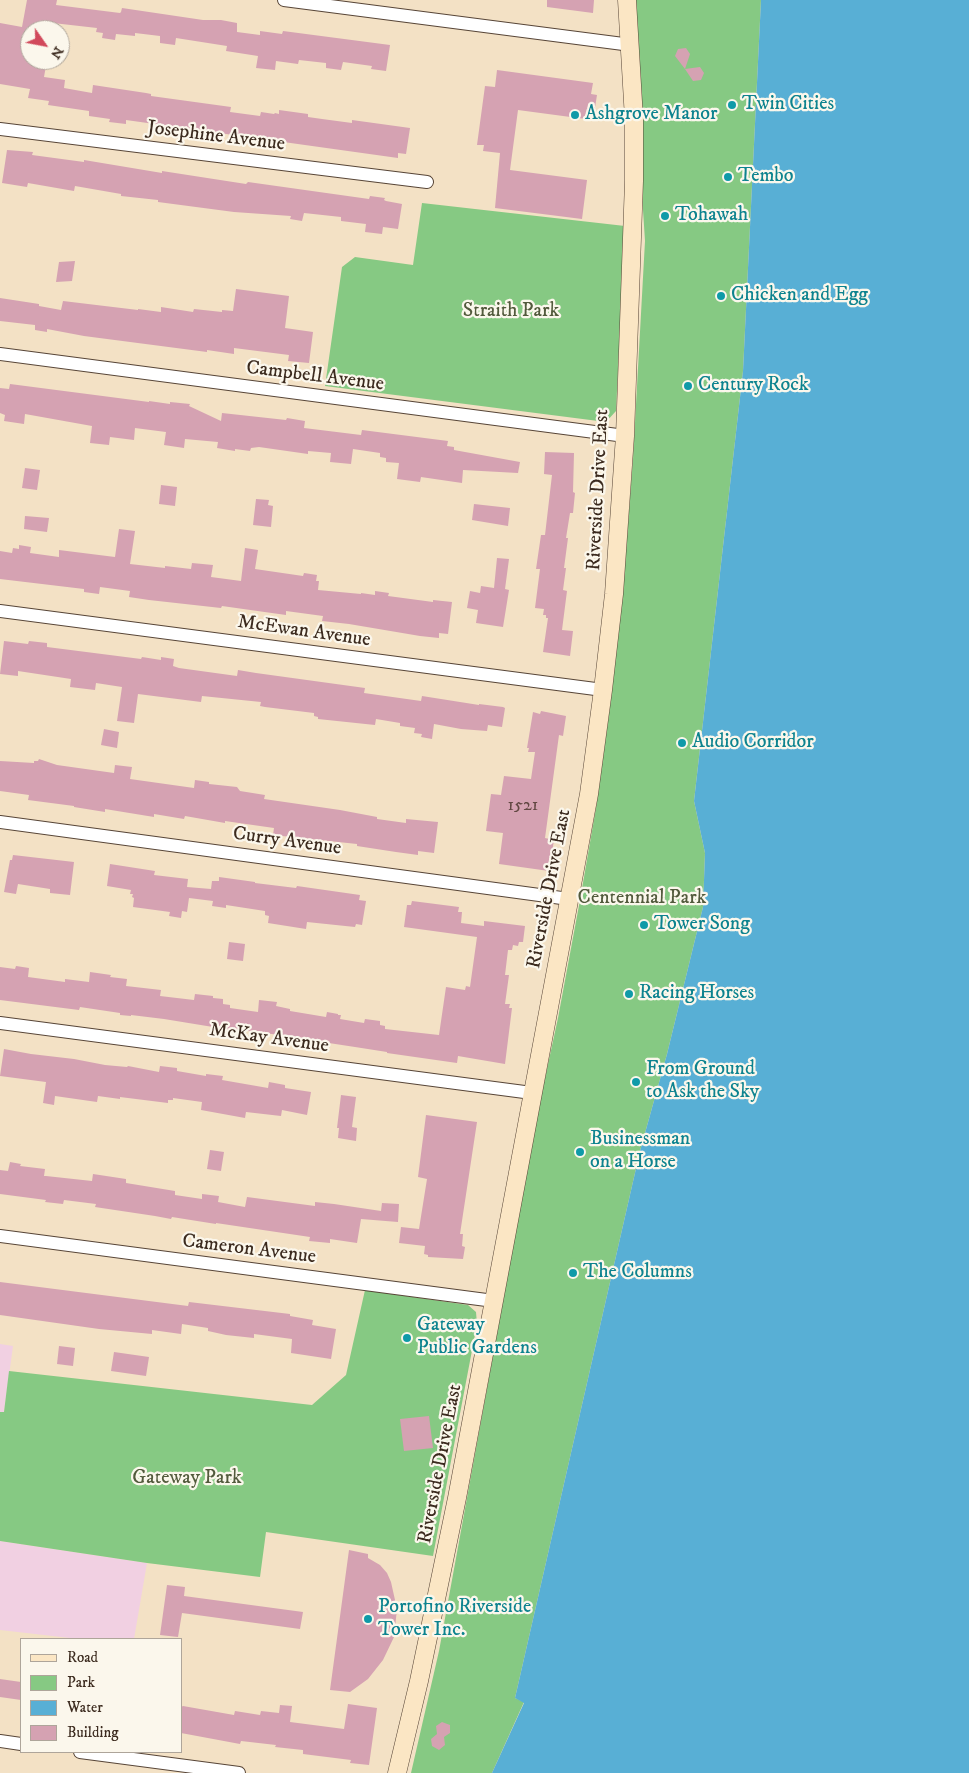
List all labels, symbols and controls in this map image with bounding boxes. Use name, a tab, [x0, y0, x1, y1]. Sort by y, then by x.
north arrow	[20, 20, 70, 70]
text: N	[46, 43, 67, 62]
place label: Twin Cities	[742, 93, 834, 117]
marker: Twin Cities	[726, 99, 738, 111]
place label: Ashgrove Manor	[585, 103, 717, 127]
marker: Ashgrove Manor	[569, 109, 581, 121]
street label: Josephine Avenue	[146, 117, 286, 157]
place label: Tembo	[738, 165, 793, 189]
marker: Tembo	[722, 171, 734, 183]
place label: Tohawah	[675, 204, 748, 228]
marker: Tohawah	[659, 210, 671, 222]
place label: Chicken and Egg	[731, 284, 868, 308]
marker: Chicken and Egg	[715, 290, 727, 302]
park label: Straith Park	[463, 300, 559, 324]
street label: Campbell Avenue	[245, 357, 385, 397]
place label: Century Rock	[698, 374, 809, 398]
marker: Century Rock	[682, 380, 694, 392]
street label: Riverside Drive East	[583, 409, 615, 571]
street label: McEwan Avenue	[236, 611, 372, 653]
place label: Audio Corridor	[692, 731, 814, 755]
marker: Audio Corridor	[676, 737, 688, 749]
house number: 1521	[508, 795, 538, 817]
street label: Riverside Drive East	[523, 807, 577, 971]
street label: Curry Avenue	[231, 823, 343, 861]
park label: Centennial Park	[578, 887, 706, 911]
place label: Tower Song	[654, 913, 750, 937]
marker: Tower Song	[638, 919, 650, 931]
place label: Racing Horses	[639, 982, 754, 1006]
marker: Racing Horses	[623, 988, 635, 1000]
street label: McKay Avenue	[208, 1019, 330, 1059]
place label: From Ground to Ask the Sky	[646, 1058, 759, 1105]
marker: From Ground to Ask the Sky	[630, 1076, 642, 1088]
place label: Businessman on a Horse	[590, 1128, 690, 1175]
marker: Businessman on a Horse	[574, 1146, 586, 1158]
street label: Cameron Avenue	[181, 1230, 317, 1270]
place label: The Columns	[583, 1261, 692, 1285]
marker: The Columns	[567, 1267, 579, 1279]
place label: Gateway Public Gardens	[417, 1314, 537, 1361]
marker: Gateway Public Gardens	[401, 1332, 413, 1344]
street label: Riverside Drive East	[414, 1382, 468, 1546]
park label: Gateway Park	[132, 1467, 242, 1491]
place label: Portofino Riverside Tower Inc.	[378, 1596, 531, 1643]
marker: Portofino Riverside Tower Inc.	[362, 1613, 374, 1625]
legend	[20, 1638, 182, 1753]
text: Road	[67, 1648, 98, 1667]
text: Park	[67, 1673, 95, 1692]
text: Water	[67, 1698, 103, 1717]
text: Building	[67, 1723, 119, 1742]

